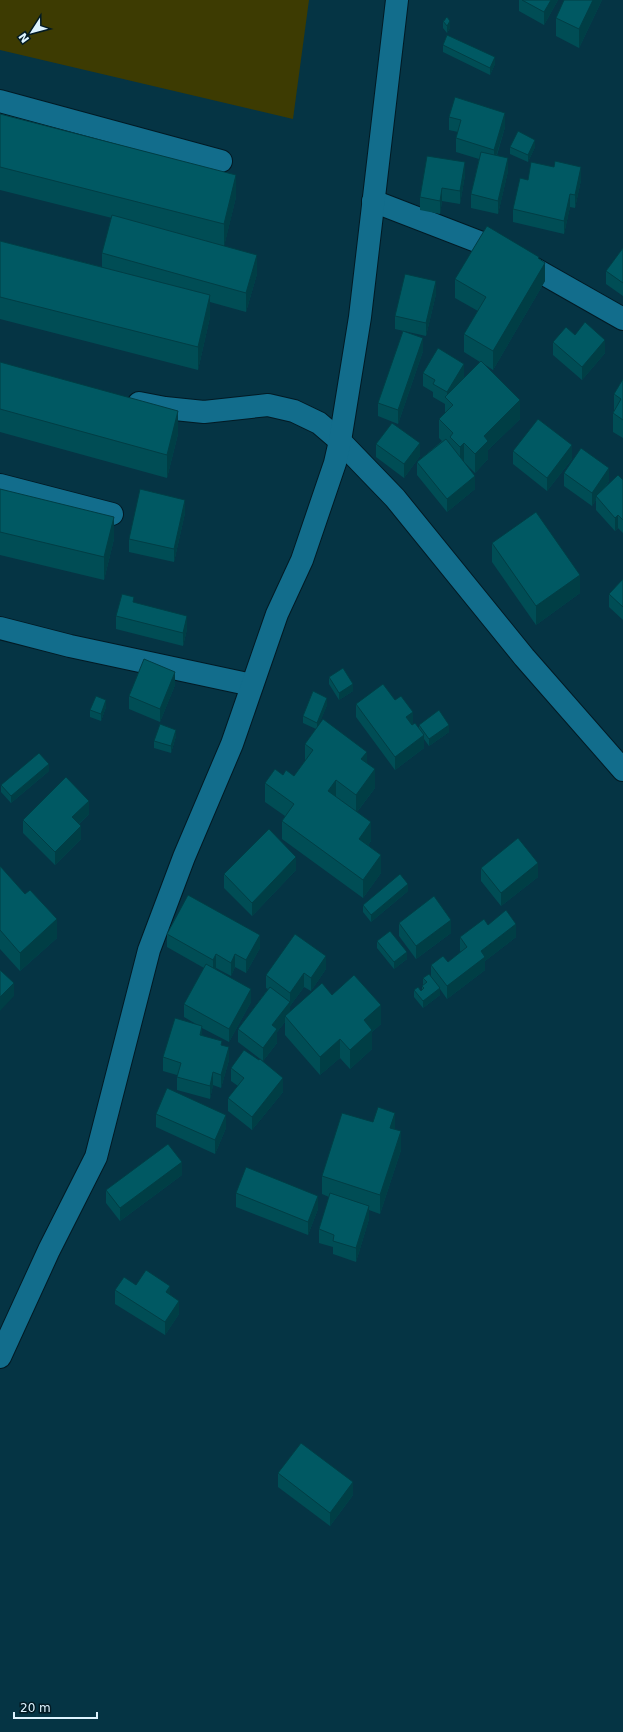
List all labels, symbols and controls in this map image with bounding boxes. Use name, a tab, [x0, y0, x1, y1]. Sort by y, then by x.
north arrow	[12, 12, 52, 52]
text: N	[16, 30, 32, 45]
scale bar	[14, 1694, 97, 1720]
text: 20 m	[20, 1701, 51, 1715]

